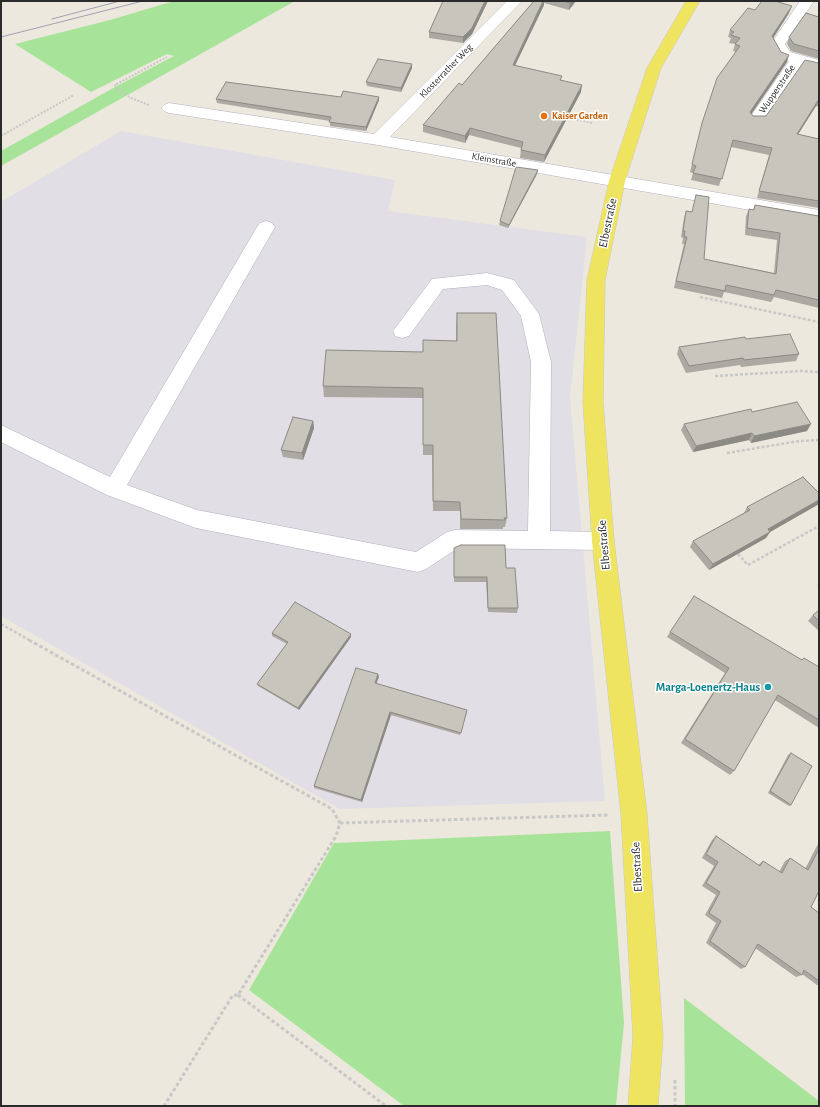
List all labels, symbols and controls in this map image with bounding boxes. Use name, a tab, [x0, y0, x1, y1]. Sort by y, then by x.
street label: Klosterrather Weg	[417, 41, 475, 101]
street label: Wupperstraße	[756, 62, 798, 116]
place label: Kaiser Garden	[552, 110, 608, 122]
marker: Kaiser Garden	[539, 111, 549, 121]
street label: Kleinstraße	[471, 150, 517, 170]
street label: Elbestraße	[596, 197, 620, 249]
street label: Elbestraße	[595, 519, 613, 571]
place label: Marga-Loenertz-Haus	[656, 680, 760, 694]
marker: Marga-Loenertz-Haus	[763, 682, 773, 692]
street label: Elbestraße	[628, 842, 646, 892]

